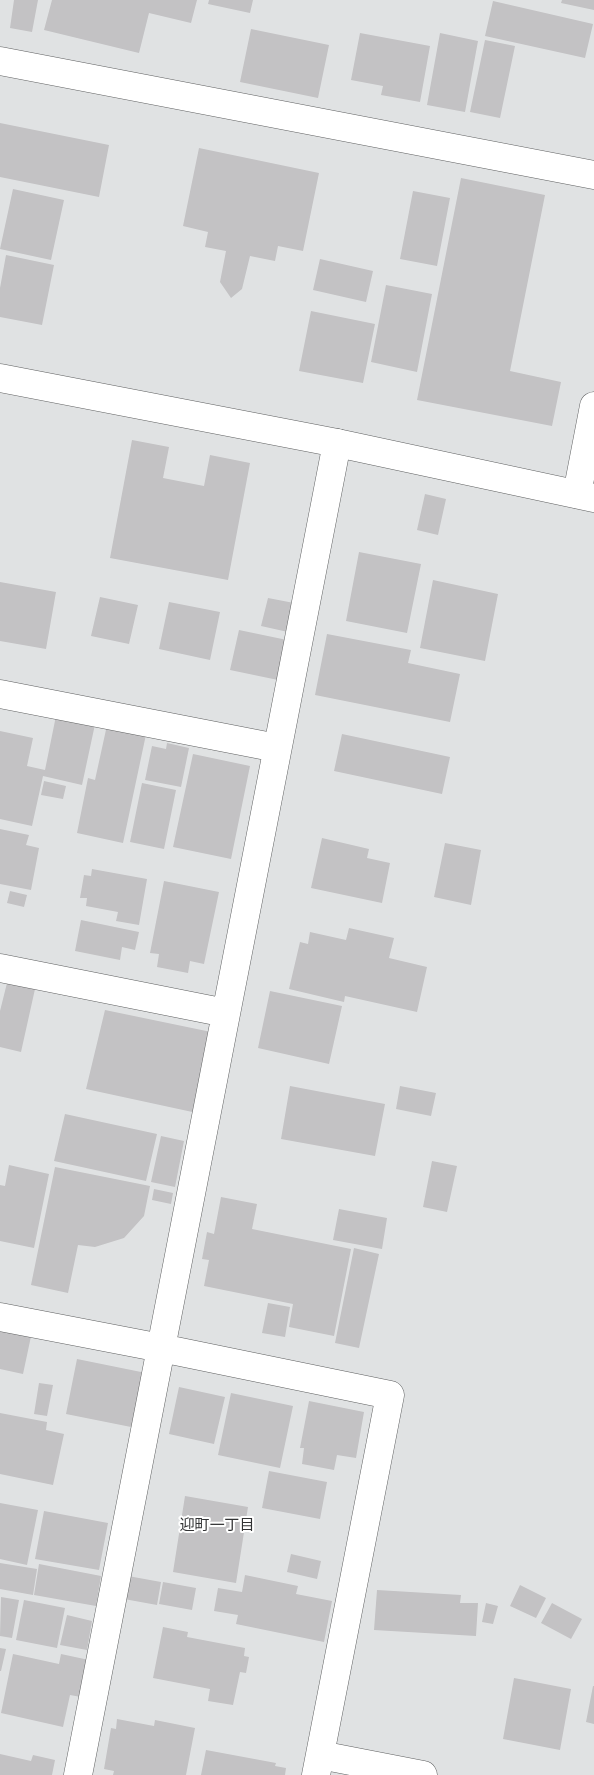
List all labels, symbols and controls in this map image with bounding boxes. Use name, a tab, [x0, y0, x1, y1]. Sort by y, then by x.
district label: 迎町一丁目	[180, 1517, 254, 1535]

